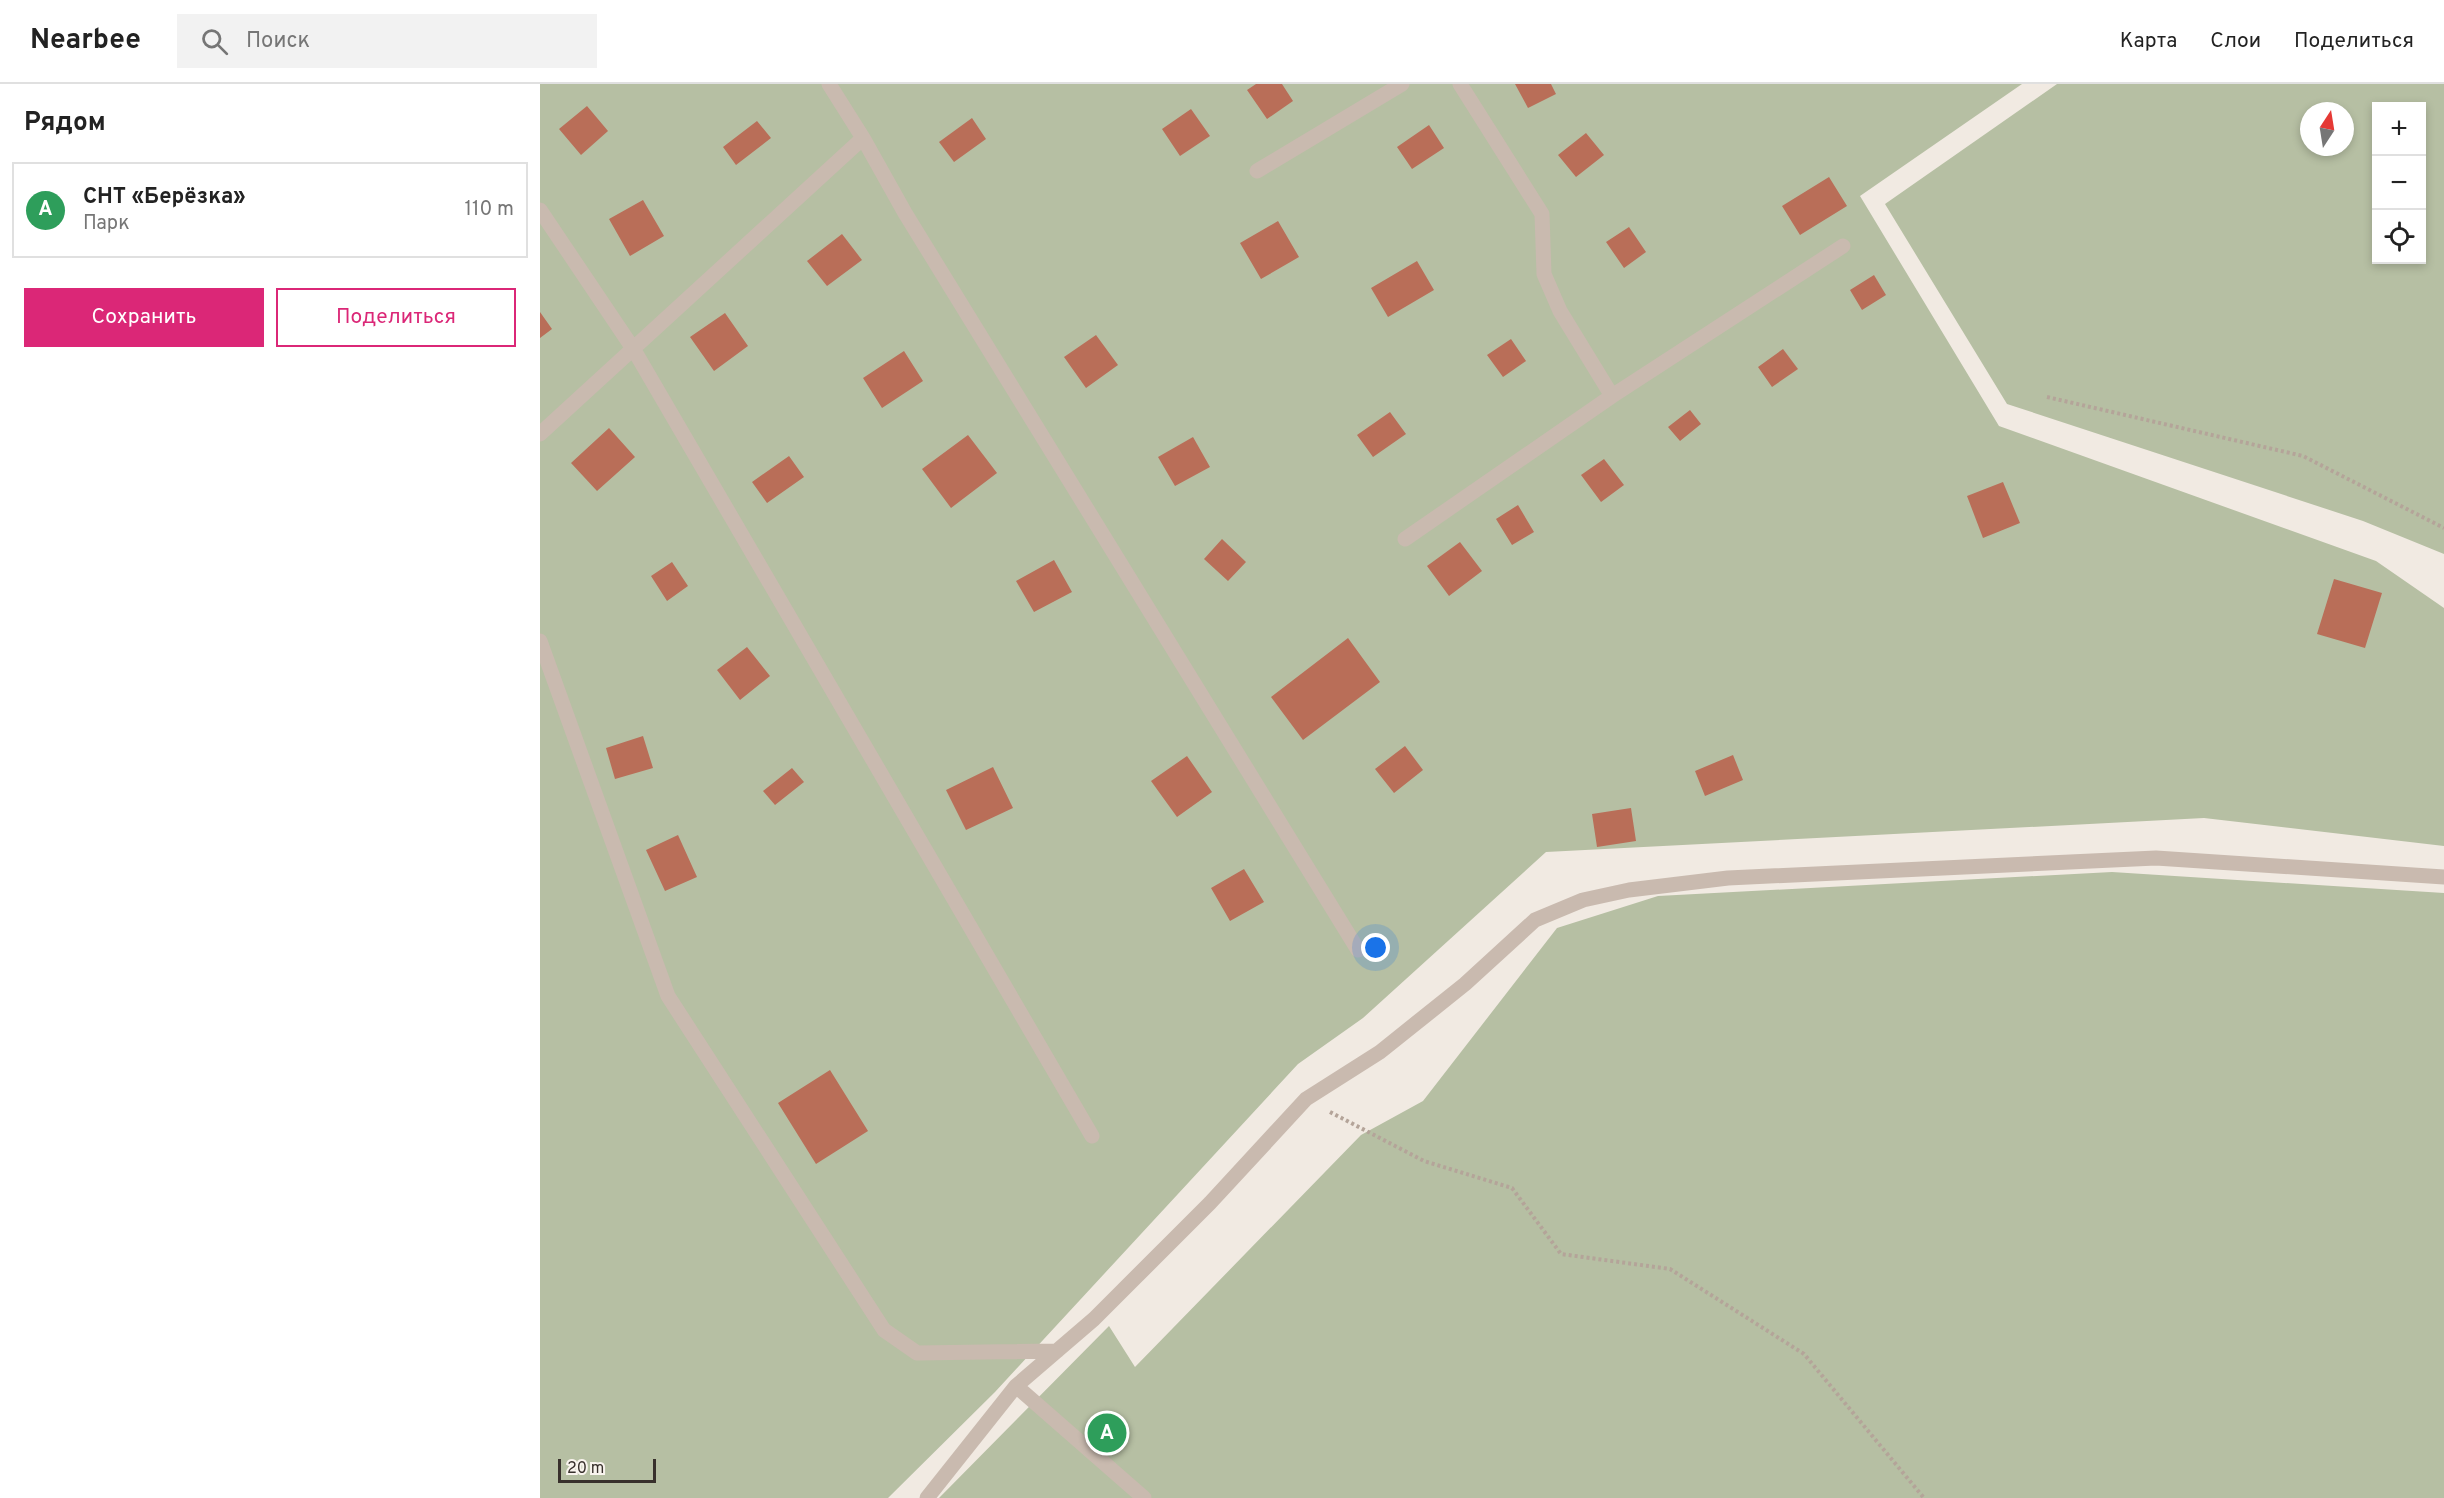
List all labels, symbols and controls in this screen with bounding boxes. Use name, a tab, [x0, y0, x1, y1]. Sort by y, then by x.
search box	[177, 14, 597, 68]
text: Nearbee	[30, 23, 141, 59]
icon: search	[198, 25, 231, 58]
text: Поиск	[246, 28, 310, 55]
text: Карта	[2120, 28, 2177, 55]
text: Слои	[2210, 28, 2261, 55]
text: Поделиться	[2294, 28, 2414, 55]
north arrow	[2300, 102, 2354, 156]
map controls	[2372, 102, 2426, 264]
button: +	[2372, 102, 2426, 156]
text: Рядом	[24, 107, 106, 140]
button: −	[2372, 156, 2426, 210]
text: СНТ «Берёзка»	[83, 184, 246, 211]
text: A	[38, 197, 53, 223]
text: 110 m	[465, 197, 514, 223]
button: locate	[2372, 210, 2426, 264]
text: Парк	[83, 211, 130, 237]
button: Сохранить	[24, 288, 264, 347]
button: Поделиться	[276, 288, 516, 347]
your location	[1361, 933, 1390, 962]
pin: A	[1088, 1410, 1126, 1456]
scale bar	[558, 1456, 656, 1484]
text: 20 m	[567, 1459, 604, 1479]

